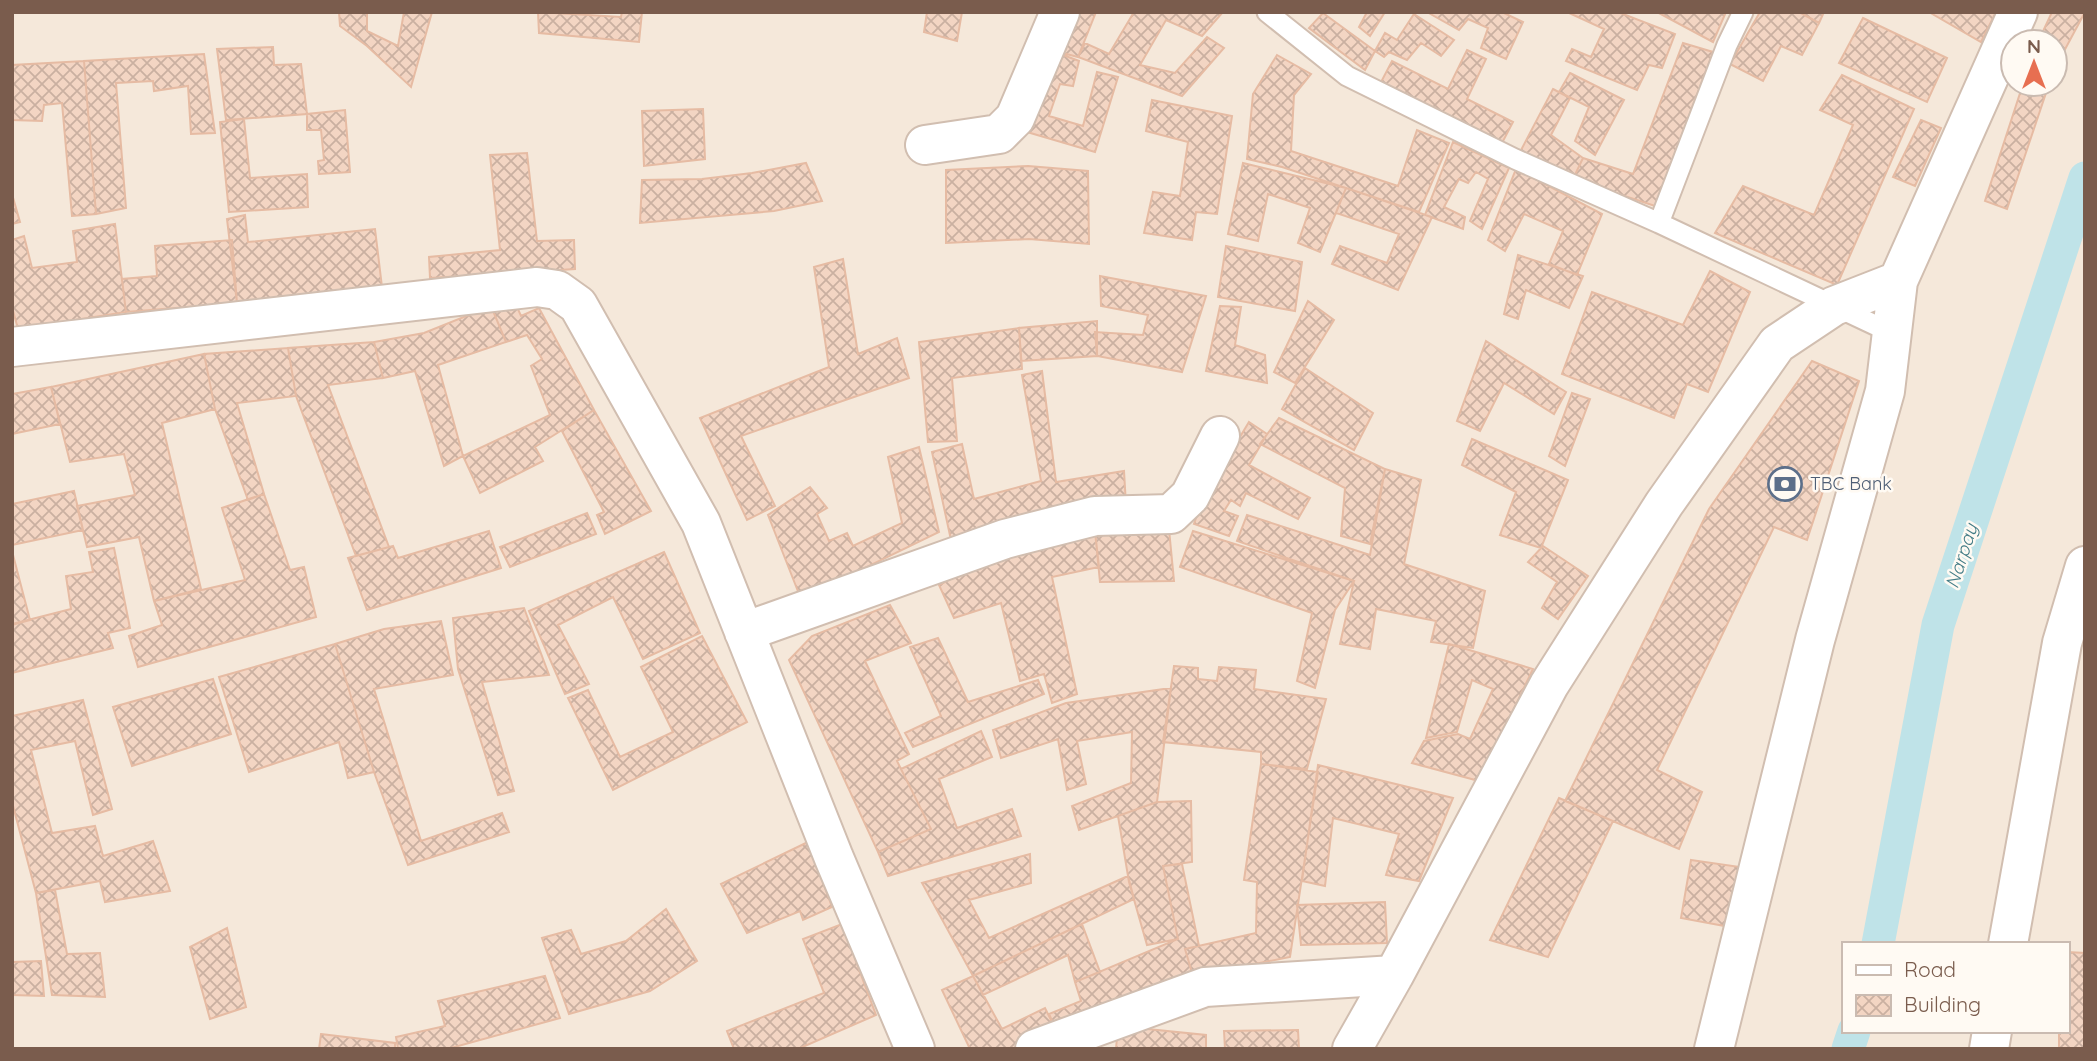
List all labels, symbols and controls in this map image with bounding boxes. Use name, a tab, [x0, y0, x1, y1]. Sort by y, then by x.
north arrow	[1999, 28, 2069, 98]
text: N	[2027, 34, 2041, 58]
bank icon: TBC Bank	[1766, 465, 1804, 503]
place label: TBC Bank	[1810, 472, 1892, 495]
water label: Narpay	[1939, 520, 1983, 591]
legend	[1842, 942, 2069, 1033]
text: Road	[1904, 956, 1956, 982]
text: Building	[1904, 991, 1981, 1017]

